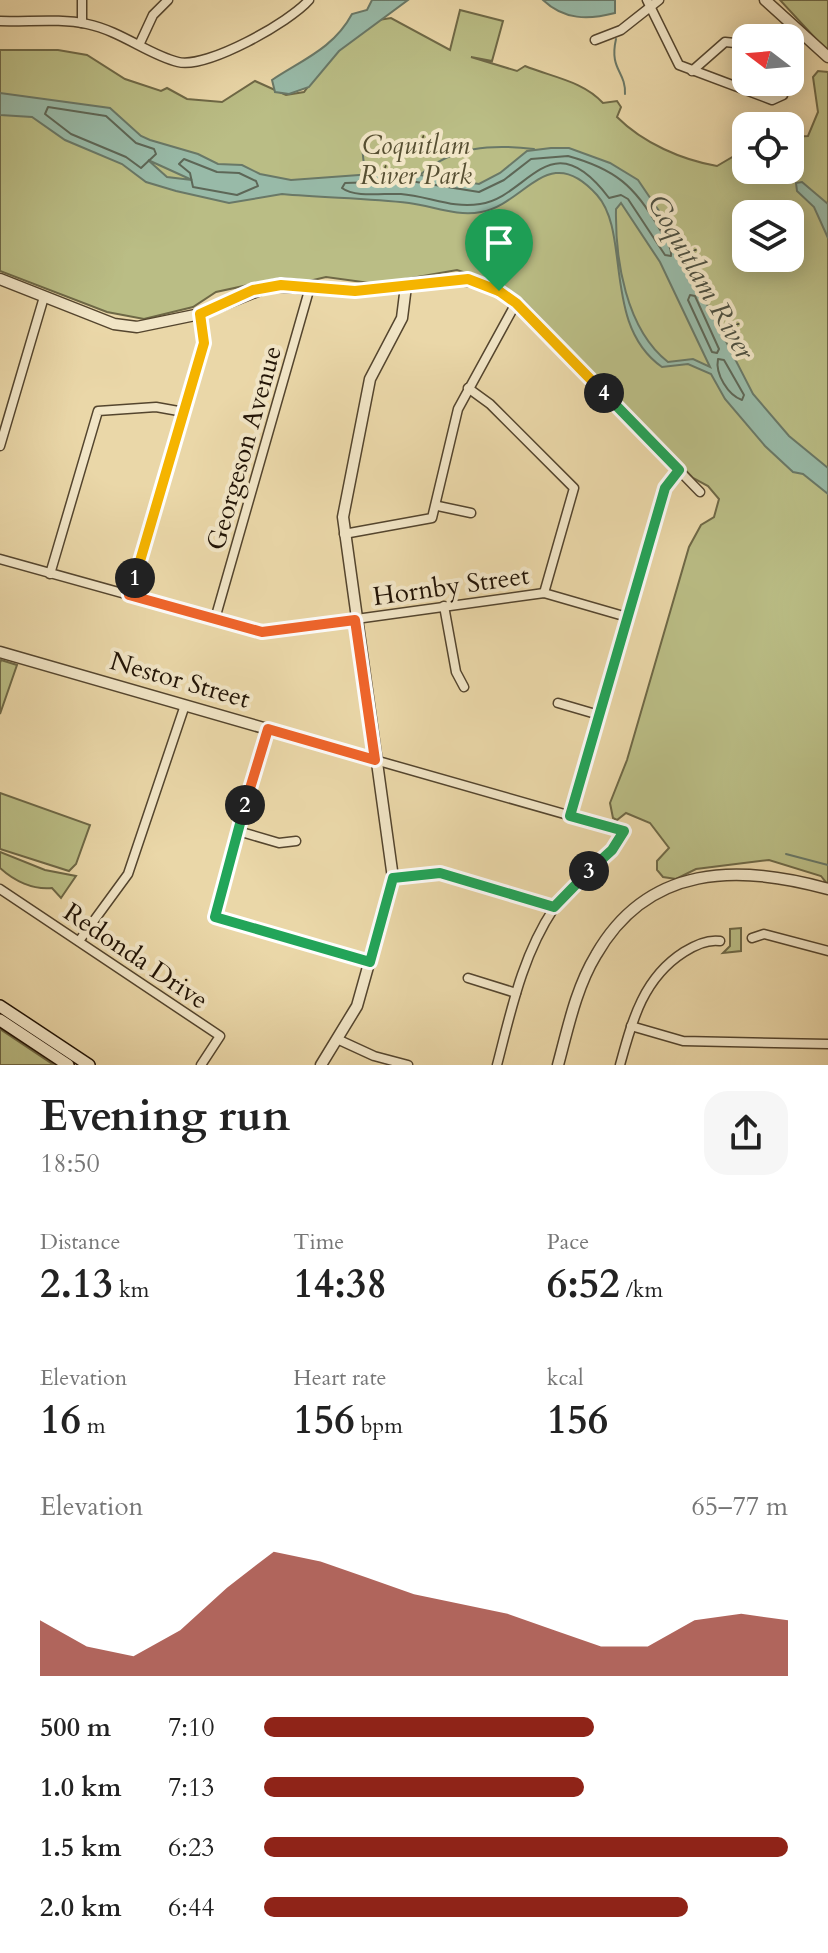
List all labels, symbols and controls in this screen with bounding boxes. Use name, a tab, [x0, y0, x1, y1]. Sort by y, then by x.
north arrow	[732, 24, 804, 96]
map controls	[732, 24, 804, 272]
button: locate	[732, 112, 804, 184]
park label: Coquitlam River Park	[360, 128, 472, 193]
water label: Coquitlam River	[638, 188, 764, 367]
button: layers	[732, 200, 804, 272]
pin	[465, 209, 533, 291]
icon: arrive	[477, 221, 521, 265]
street label: Georgeson Avenue	[198, 342, 290, 554]
pin: 4	[584, 373, 624, 413]
text: 4	[598, 378, 610, 408]
pin: 1	[115, 558, 155, 598]
street label: Hornby Street	[371, 558, 531, 614]
text: 1	[129, 563, 141, 593]
street label: Nestor Street	[106, 643, 254, 717]
pin: 2	[225, 785, 265, 825]
text: 2	[239, 790, 251, 820]
pin: 3	[569, 851, 609, 891]
text: 3	[583, 856, 595, 886]
street label: Redonda Drive	[57, 895, 215, 1017]
text: Evening run	[40, 1086, 290, 1146]
button: share	[704, 1091, 788, 1175]
text: 18:50	[40, 1146, 100, 1181]
text: Distance	[40, 1227, 120, 1257]
text: Time	[293, 1227, 344, 1257]
text: Pace	[547, 1227, 589, 1257]
text: 2.13	[40, 1257, 113, 1312]
text: 14:38	[293, 1257, 387, 1312]
text: 6:52	[547, 1257, 620, 1312]
text: km	[113, 1275, 149, 1305]
text: /km	[620, 1275, 663, 1305]
text: Elevation	[40, 1363, 127, 1393]
text: Heart rate	[293, 1363, 387, 1393]
text: kcal	[547, 1363, 584, 1393]
text: 16	[40, 1393, 81, 1448]
text: 156	[293, 1393, 355, 1448]
text: 156	[547, 1393, 608, 1448]
text: m	[81, 1411, 106, 1441]
text: bpm	[355, 1411, 403, 1441]
text: Elevation	[40, 1489, 143, 1524]
text: 65–77 m	[691, 1489, 788, 1524]
text: 500 m	[40, 1710, 111, 1745]
text: 7:10	[168, 1710, 215, 1745]
text: 1.0 km	[40, 1770, 121, 1805]
text: 7:13	[168, 1770, 215, 1805]
text: 1.5 km	[40, 1830, 121, 1865]
text: 6:23	[168, 1830, 215, 1865]
text: 2.0 km	[40, 1890, 121, 1925]
text: 6:44	[168, 1890, 215, 1925]

